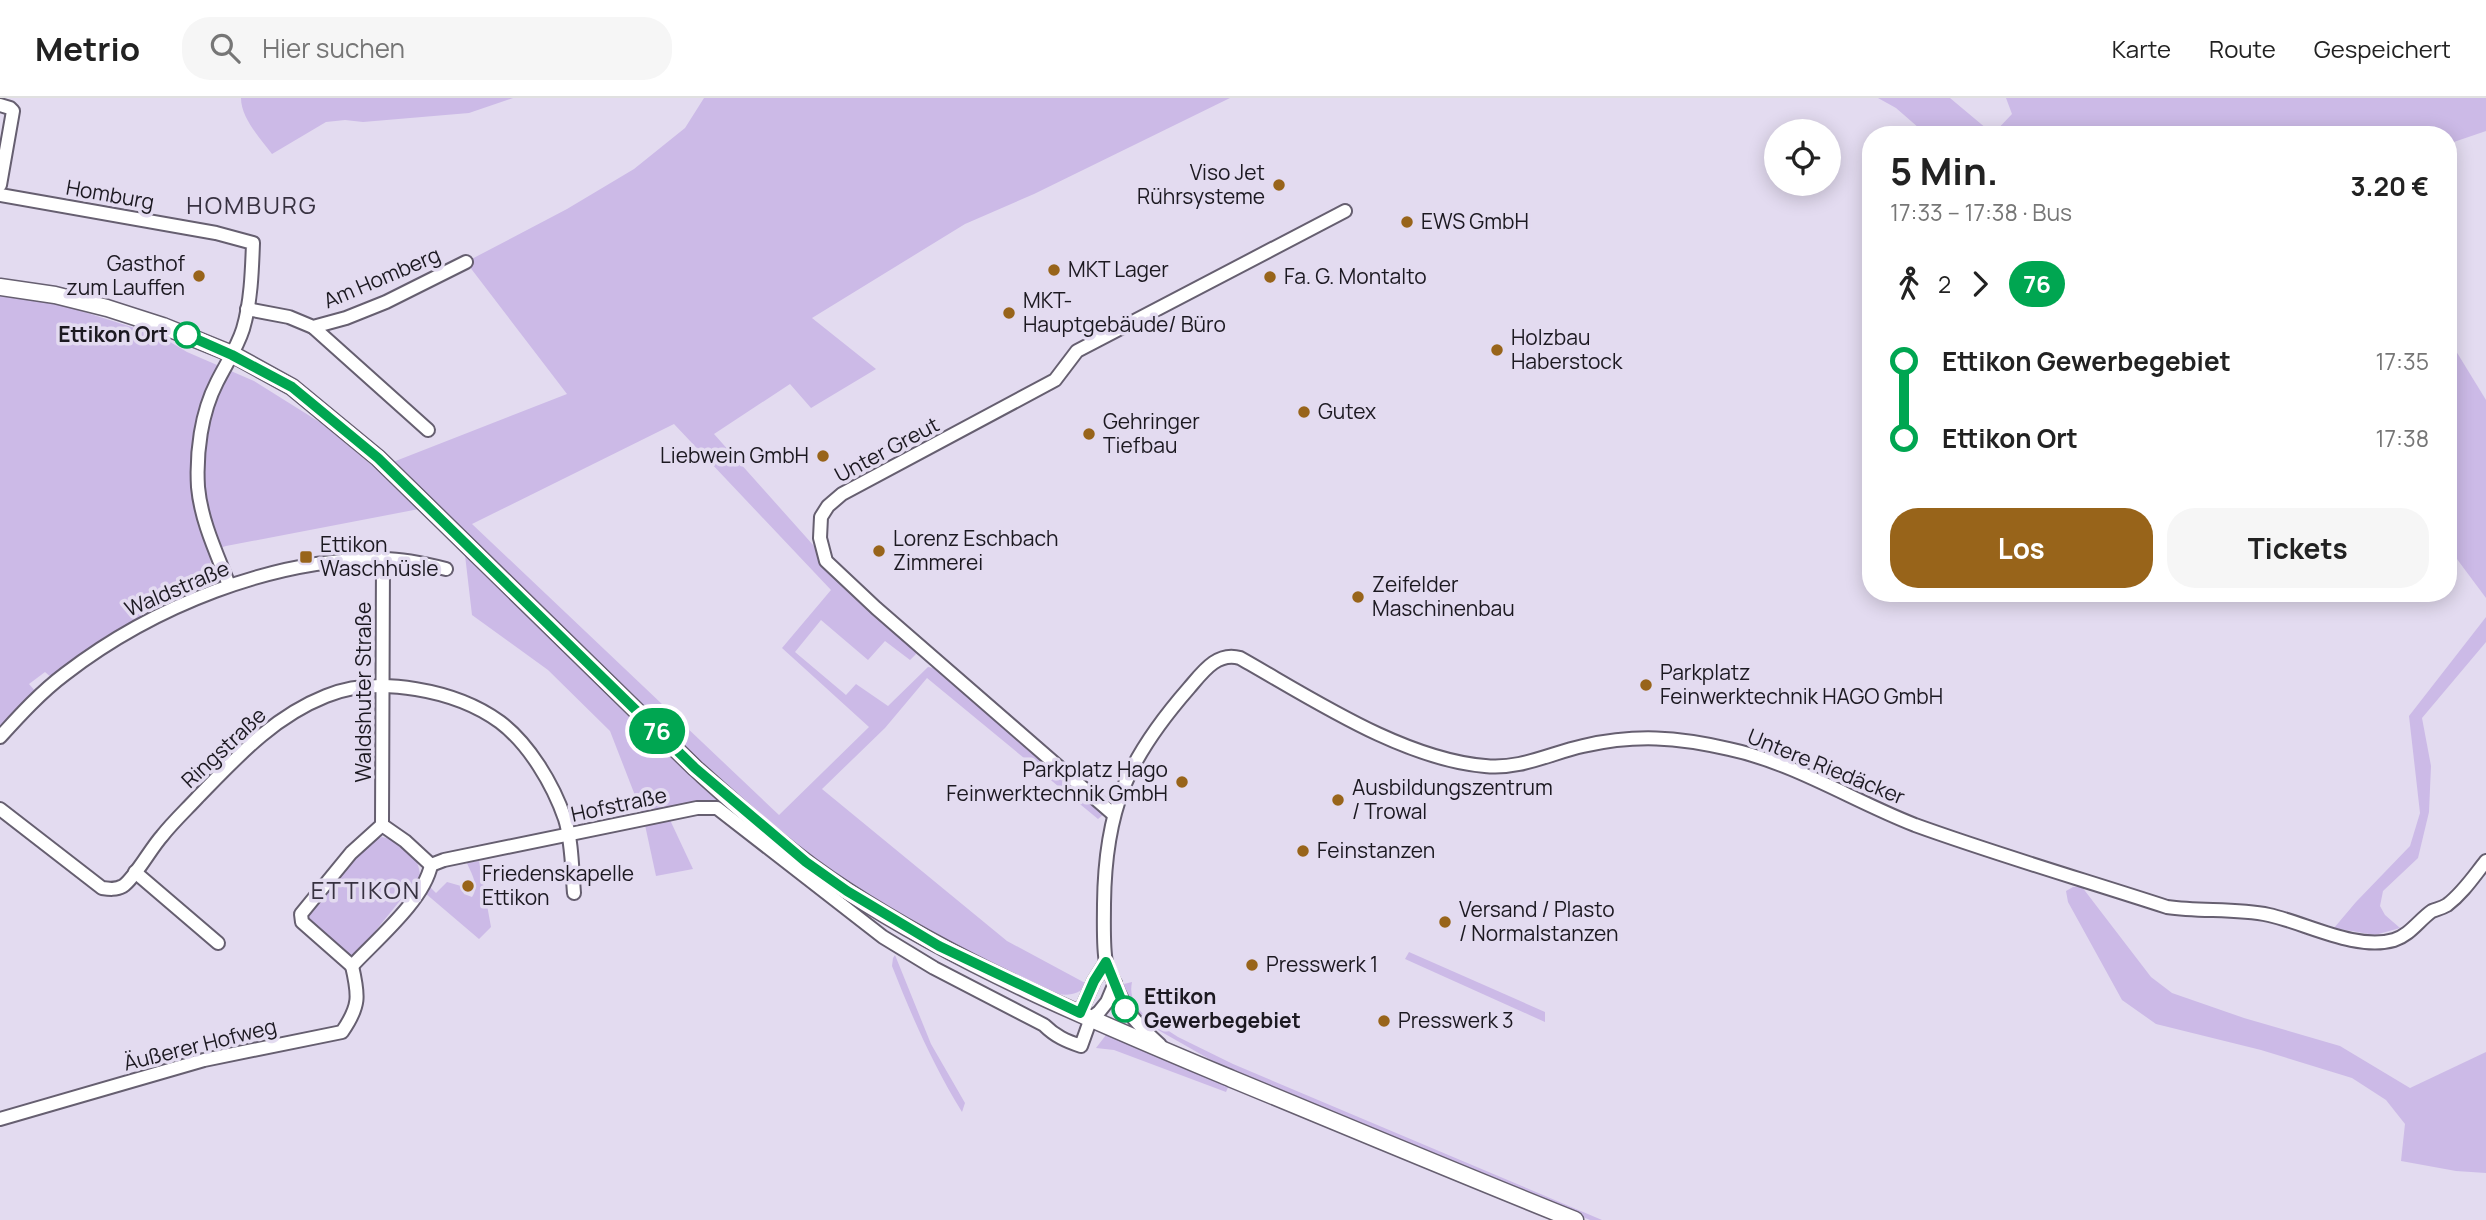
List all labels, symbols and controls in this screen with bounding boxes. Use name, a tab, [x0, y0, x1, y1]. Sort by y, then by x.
search box	[182, 17, 672, 80]
text: Metrio	[35, 26, 140, 71]
icon: search	[206, 29, 244, 67]
text: Hier suchen	[262, 30, 405, 66]
text: Karte	[2112, 32, 2171, 65]
text: Route	[2209, 32, 2276, 65]
text: Gespeichert	[2314, 32, 2451, 65]
map controls	[1764, 119, 1841, 196]
button: locate	[1764, 119, 1841, 196]
text: 5 Min.	[1890, 144, 1998, 196]
place label: Viso Jet Rührsysteme	[1137, 158, 1265, 210]
text: 3.20 €	[2350, 168, 2429, 204]
street label: Homburg	[64, 172, 156, 216]
marker: Viso Jet Rührsysteme	[1271, 177, 1287, 193]
district label: HOMBURG	[186, 188, 318, 221]
text: 17:33 – 17:38 · Bus	[1890, 196, 2072, 228]
place label: EWS GmbH	[1421, 207, 1529, 235]
marker: EWS GmbH	[1399, 214, 1415, 230]
street label: Am Homberg	[319, 240, 444, 314]
place label: Gasthof zum Lauffen	[67, 249, 186, 301]
place label: MKT Lager	[1068, 255, 1169, 283]
marker: MKT Lager	[1046, 262, 1062, 278]
place label: Fa. G. Montalto	[1284, 262, 1427, 290]
icon: walk	[1890, 265, 1928, 303]
icon: forward	[1961, 265, 1999, 303]
text: 76	[2023, 267, 2051, 300]
marker: Gasthof zum Lauffen	[191, 268, 207, 284]
text: 2	[1938, 268, 1951, 300]
marker: Fa. G. Montalto	[1262, 269, 1278, 285]
place label: MKT- Hauptgebäude/ Büro	[1023, 286, 1226, 338]
marker: MKT- Hauptgebäude/ Büro	[1001, 305, 1017, 321]
place label: Ettikon Ort	[58, 320, 168, 348]
marker: Ettikon Ort	[174, 322, 200, 348]
place label: Holzbau Haberstock	[1511, 323, 1623, 375]
marker: Holzbau Haberstock	[1489, 342, 1505, 358]
text: Ettikon Gewerbegebiet	[1942, 343, 2231, 379]
text: 17:35	[2376, 345, 2429, 377]
place label: Gutex	[1318, 397, 1376, 425]
marker: Gutex	[1296, 404, 1312, 420]
place label: Gehringer Tiefbau	[1103, 407, 1200, 459]
street label: Unter Greut	[829, 410, 944, 488]
text: Ettikon Ort	[1942, 420, 2078, 456]
text: 17:38	[2376, 422, 2429, 454]
marker: Gehringer Tiefbau	[1081, 426, 1097, 442]
place label: Liebwein GmbH	[660, 441, 809, 469]
marker: Liebwein GmbH	[815, 448, 831, 464]
button: Los	[1890, 508, 2153, 588]
button: Tickets	[2167, 508, 2429, 588]
place label: Lorenz Eschbach Zimmerei	[893, 524, 1059, 576]
place label: Ettikon Waschhüsle	[320, 530, 439, 582]
marker: Lorenz Eschbach Zimmerei	[871, 543, 887, 559]
marker: Ettikon Waschhüsle	[298, 549, 314, 565]
street label: Waldstraße	[120, 554, 233, 623]
place label: Zeifelder Maschinenbau	[1372, 570, 1515, 622]
marker: Zeifelder Maschinenbau	[1350, 589, 1366, 605]
street label: Waldshuter Straße	[349, 602, 377, 782]
place label: Parkplatz Feinwerktechnik HAGO GmbH	[1660, 658, 1943, 710]
marker: Parkplatz Feinwerktechnik HAGO GmbH	[1638, 677, 1654, 693]
street label: Ringstraße	[175, 701, 272, 794]
line badge: 76	[626, 708, 688, 754]
text: 76	[643, 714, 671, 747]
street label: Untere Riedäcker	[1743, 722, 1910, 811]
place label: Parkplatz Hago Feinwerktechnik GmbH	[946, 755, 1168, 807]
place label: Ausbildungszentrum / Trowal	[1352, 773, 1553, 825]
marker: Parkplatz Hago Feinwerktechnik GmbH	[1174, 774, 1190, 790]
street label: Hofstraße	[568, 780, 669, 828]
marker: Ausbildungszentrum / Trowal	[1330, 792, 1346, 808]
place label: Feinstanzen	[1317, 836, 1435, 864]
marker: Feinstanzen	[1295, 843, 1311, 859]
place label: Friedenskapelle Ettikon	[482, 859, 634, 911]
district label: ETTIKON	[311, 873, 421, 906]
marker: Friedenskapelle Ettikon	[460, 878, 476, 894]
place label: Versand / Plasto / Normalstanzen	[1459, 895, 1618, 947]
marker: Versand / Plasto / Normalstanzen	[1437, 914, 1453, 930]
place label: Presswerk 1	[1266, 950, 1378, 978]
marker: Presswerk 1	[1244, 957, 1260, 973]
place label: Ettikon Gewerbegebiet	[1144, 982, 1301, 1034]
marker: Ettikon Gewerbegebiet	[1112, 996, 1138, 1022]
place label: Presswerk 3	[1398, 1006, 1514, 1034]
street label: Äußerer Hofweg	[120, 1011, 279, 1077]
marker: Presswerk 3	[1376, 1013, 1392, 1029]

